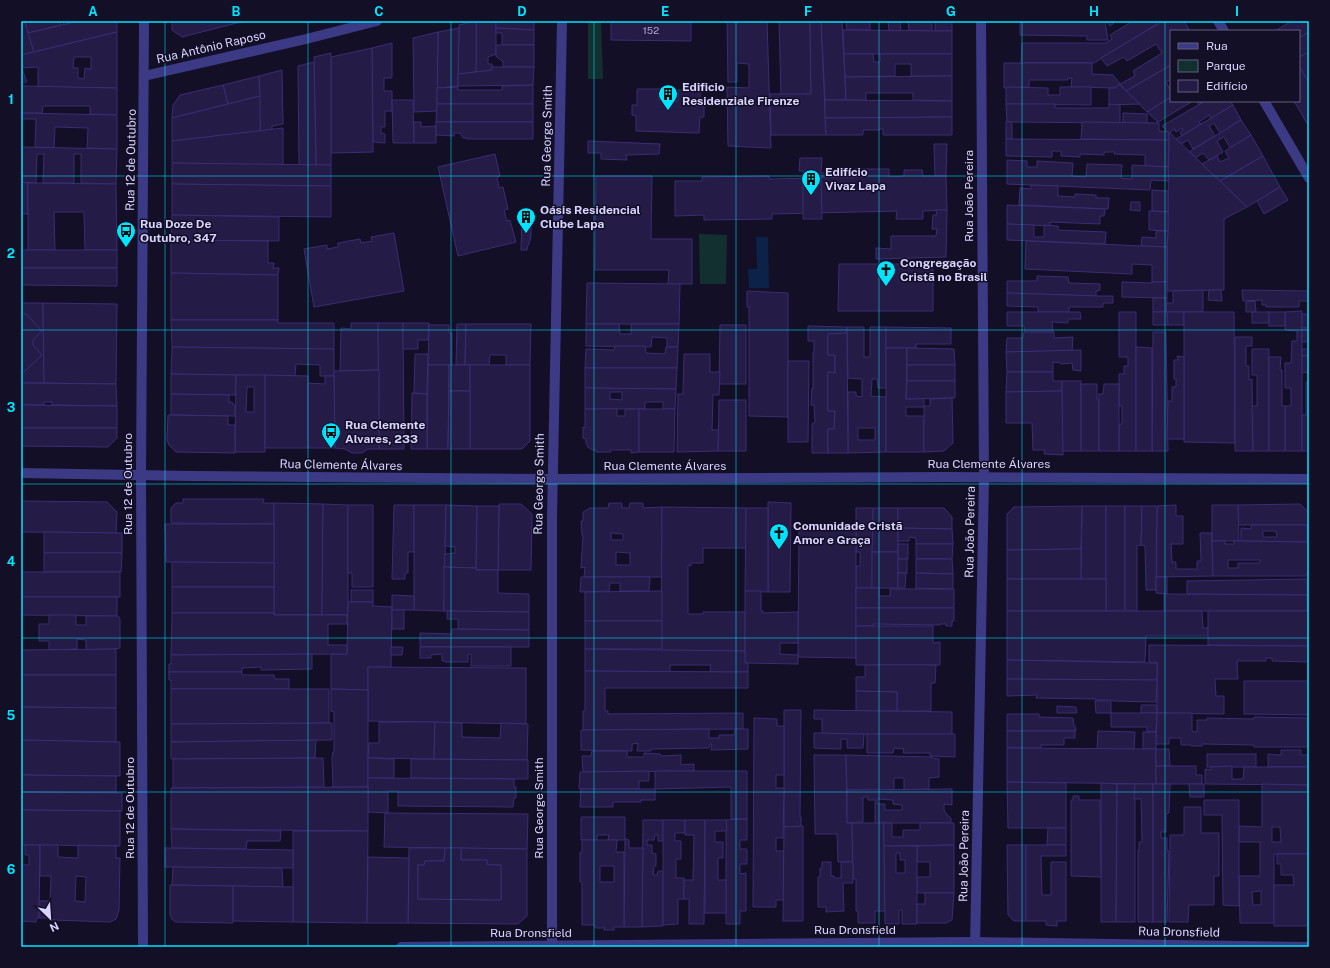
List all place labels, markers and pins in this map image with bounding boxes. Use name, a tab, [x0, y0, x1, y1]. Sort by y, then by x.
place label: Edificio Residenziale Firenze	[682, 80, 799, 108]
building icon: Edificio Residenziale Firenze	[657, 83, 679, 111]
place label: Edifício Vivaz Lapa	[825, 165, 886, 193]
building icon: Edifício Vivaz Lapa	[800, 168, 822, 196]
place label: Oásis Residencial Clube Lapa	[540, 203, 641, 231]
building icon: Oásis Residencial Clube Lapa	[515, 206, 537, 234]
place label: Rua Doze De Outubro, 347	[140, 217, 217, 245]
bus stop icon: Rua Doze De Outubro, 347	[115, 220, 137, 248]
place label: Congregação Cristã no Brasil	[900, 256, 988, 284]
church icon: Congregação Cristã no Brasil	[875, 259, 897, 287]
place label: Rua Clemente Alvares, 233	[345, 418, 425, 446]
bus stop icon: Rua Clemente Alvares, 233	[320, 421, 342, 449]
place label: Comunidade Cristã Amor e Graça	[793, 519, 903, 547]
church icon: Comunidade Cristã Amor e Graça	[768, 522, 790, 550]

